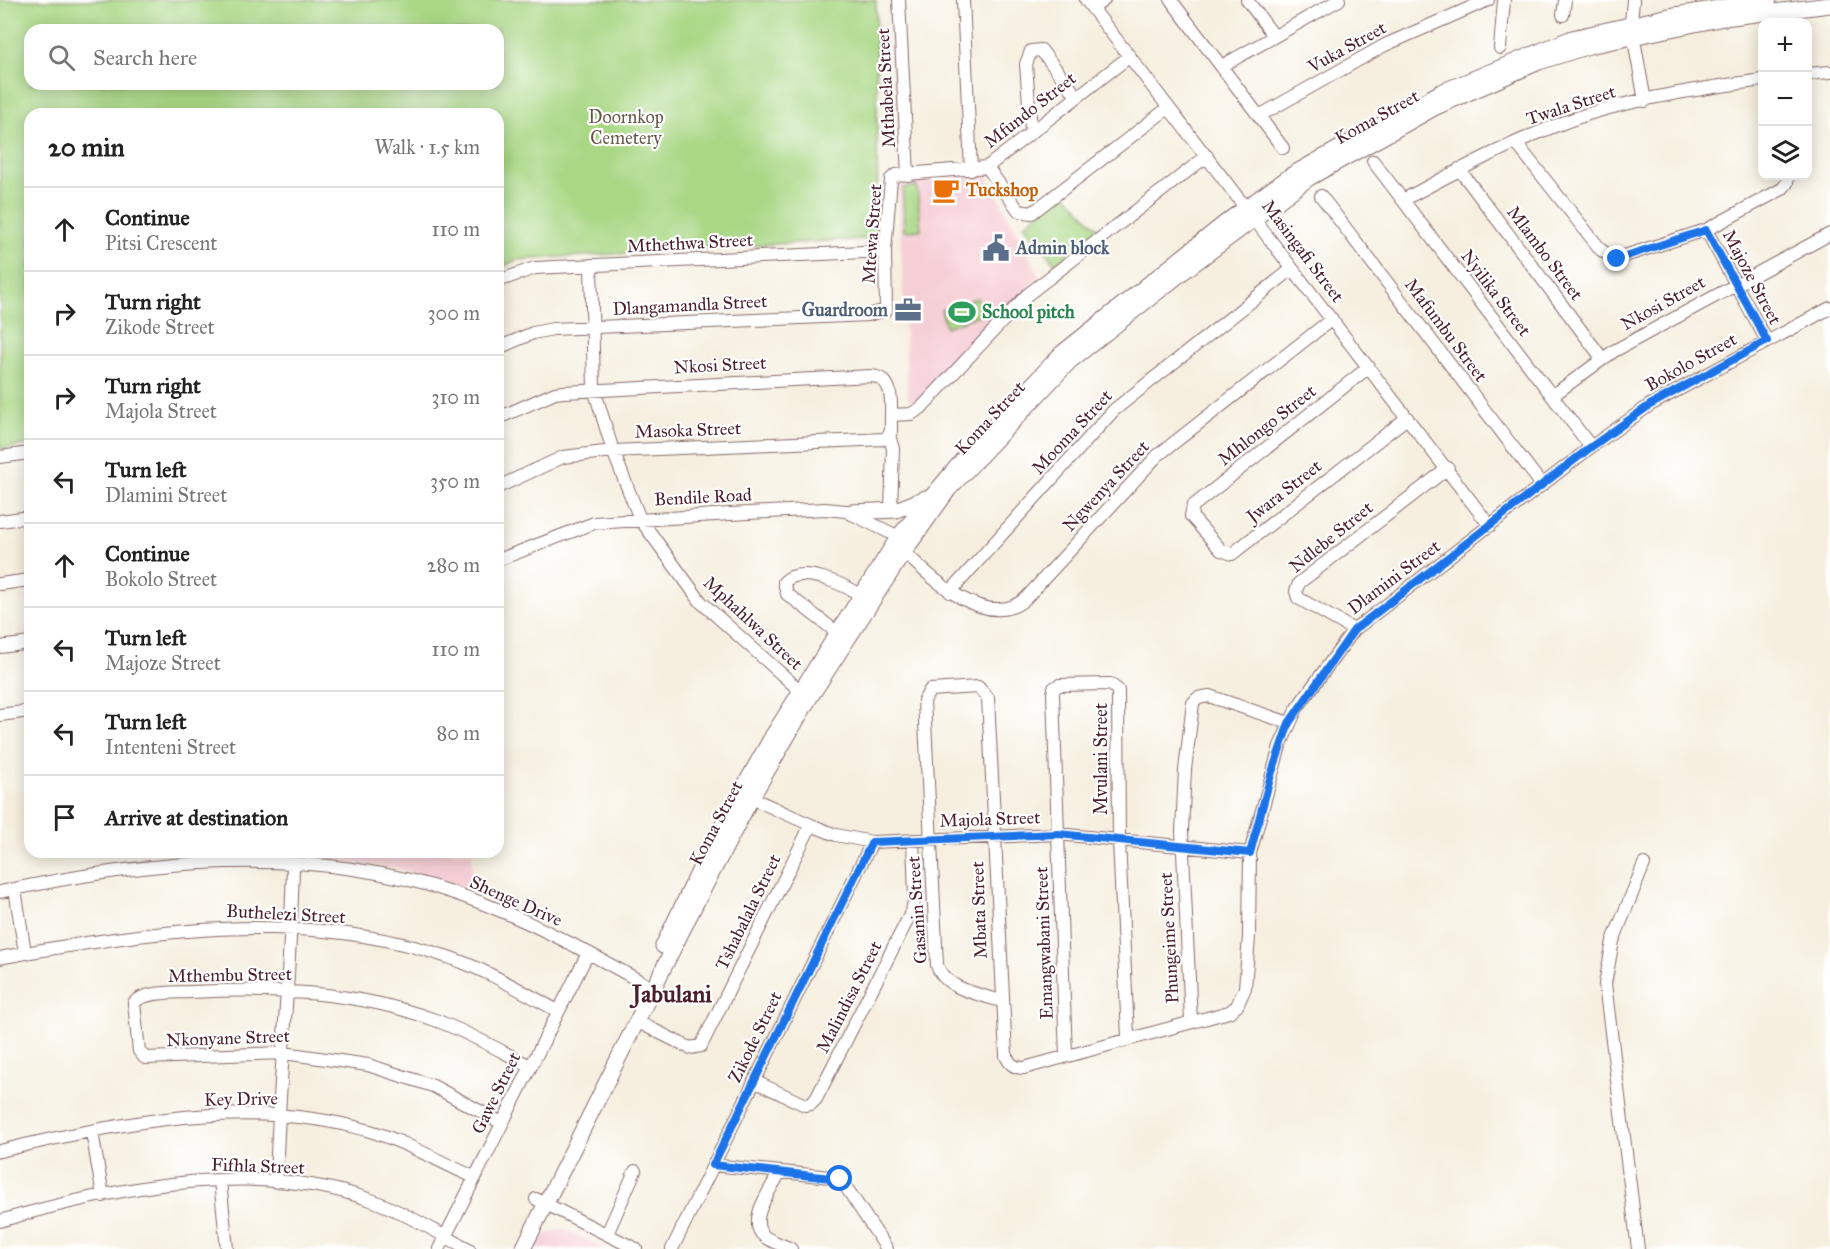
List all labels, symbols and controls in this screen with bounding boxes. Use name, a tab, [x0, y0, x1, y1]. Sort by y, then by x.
street label: Vuka Street	[1303, 16, 1391, 78]
map controls	[1758, 18, 1812, 180]
button: +	[1758, 18, 1812, 72]
search box	[24, 24, 504, 90]
street label: Mthabela Street	[872, 27, 900, 148]
icon: search	[45, 41, 78, 74]
text: Search here	[93, 44, 197, 71]
street label: Mfundo Street	[980, 67, 1081, 153]
button: −	[1758, 72, 1812, 126]
street label: Twala Street	[1524, 80, 1619, 130]
street label: Koma Street	[1331, 85, 1424, 149]
park label: Doornkop Cemetery	[588, 106, 664, 149]
button: layers	[1758, 126, 1812, 180]
text: 20 min	[48, 131, 125, 163]
text: Walk · 1.5 km	[374, 135, 480, 159]
cafe icon: Tuckshop	[931, 175, 961, 205]
place label: Tuckshop	[965, 179, 1038, 202]
street label: Mtewa Street	[858, 183, 887, 285]
street label: Masingafi Street	[1257, 195, 1349, 308]
street label: Mlambo Street	[1502, 201, 1588, 305]
text: Continue	[105, 204, 190, 231]
icon: ahead	[48, 213, 81, 246]
text: 110 m	[432, 217, 480, 241]
street label: Majoze Street	[1718, 226, 1786, 329]
street label: Mthethwa Street	[626, 229, 754, 257]
text: Pitsi Crescent	[105, 231, 217, 255]
public building icon: Admin block	[981, 233, 1011, 263]
place label: Admin block	[1015, 237, 1110, 259]
street label: Nyilika Street	[1456, 245, 1536, 341]
route end	[1603, 245, 1629, 271]
street label: Nkosi Street	[1617, 271, 1709, 335]
street label: Mafumbu Street	[1400, 274, 1492, 387]
text: Turn right	[105, 288, 201, 315]
street label: Dlangamandla Street	[612, 290, 769, 321]
office icon: Guardroom	[893, 295, 923, 325]
icon: right	[48, 297, 81, 330]
sports icon: School pitch	[947, 297, 977, 327]
place label: Guardroom	[802, 299, 889, 321]
text: 300 m	[428, 301, 480, 325]
place label: School pitch	[982, 301, 1076, 324]
text: Zikode Street	[105, 315, 215, 339]
street label: Bokolo Street	[1642, 328, 1741, 396]
street label: Nkosi Street	[673, 352, 768, 378]
text: Turn right	[105, 372, 201, 399]
street label: Koma Street	[950, 376, 1030, 460]
street label: Mhlongo Street	[1214, 379, 1322, 471]
icon: right	[48, 381, 81, 414]
text: 310 m	[431, 385, 480, 409]
street label: Mooma Street	[1027, 385, 1117, 479]
text: Majola Street	[105, 399, 217, 423]
street label: Masoka Street	[634, 417, 742, 443]
street label: Ngwenya Street	[1058, 435, 1155, 537]
street label: Jwara Street	[1241, 455, 1327, 529]
text: Turn left	[105, 456, 187, 483]
icon: left	[48, 465, 81, 498]
text: 350 m	[430, 469, 480, 493]
text: Dlamini Street	[105, 483, 227, 507]
street label: Bendile Road	[654, 483, 752, 511]
street label: Ndlebe Street	[1285, 496, 1378, 577]
street label: Dlamini Street	[1343, 535, 1445, 619]
text: Continue	[105, 540, 190, 567]
icon: ahead	[48, 549, 81, 582]
text: 280 m	[427, 553, 480, 577]
text: Bokolo Street	[105, 567, 217, 591]
street label: Mphahlwa Street	[699, 571, 808, 675]
text: Turn left	[105, 624, 187, 651]
icon: left	[48, 633, 81, 666]
text: 110 m	[432, 637, 480, 661]
text: Majoze Street	[105, 651, 221, 675]
street label: Mvulani Street	[1090, 702, 1112, 815]
text: Turn left	[105, 708, 187, 735]
icon: left	[48, 717, 81, 750]
text: 80 m	[437, 721, 480, 745]
text: Intenteni Street	[105, 735, 236, 759]
street label: Koma Street	[684, 776, 748, 869]
icon: arrive	[48, 801, 81, 834]
text: Arrive at destination	[105, 804, 288, 831]
street label: Majola Street	[939, 806, 1041, 832]
street label: Tshabalala Street	[711, 850, 786, 973]
street label: Gasanin Street	[902, 855, 932, 965]
street label: Mbata Street	[966, 860, 992, 959]
street label: Emangwabani Street	[1030, 866, 1059, 1020]
street label: Shenge Drive	[466, 871, 566, 932]
street label: Phungeime Street	[1155, 871, 1184, 1004]
street label: Buthelezi Street	[226, 900, 347, 928]
street label: Malindisa Street	[811, 937, 887, 1057]
street label: Mthembu Street	[168, 963, 293, 987]
district label: Jabulani	[629, 979, 712, 1009]
street label: Zikode Street	[723, 987, 787, 1086]
street label: Nkonyane Street	[166, 1025, 291, 1051]
street label: Gawe Street	[467, 1048, 526, 1138]
street label: Key Drive	[204, 1087, 278, 1111]
street label: Fifhla Street	[211, 1153, 306, 1179]
route start	[826, 1165, 852, 1191]

